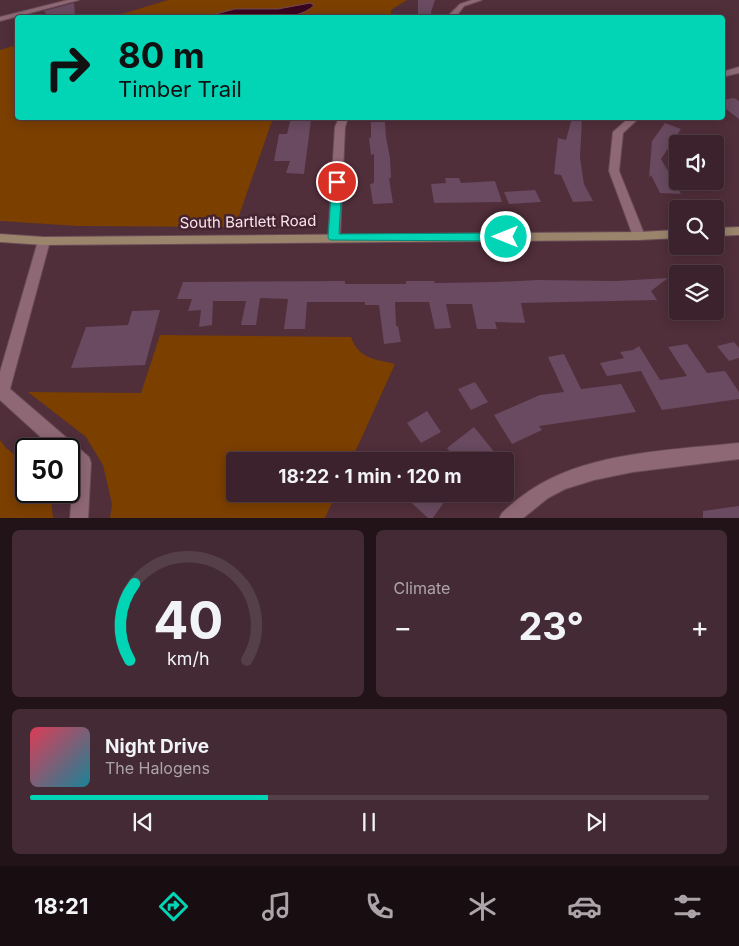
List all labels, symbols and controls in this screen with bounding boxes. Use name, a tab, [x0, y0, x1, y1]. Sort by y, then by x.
text: 80 m	[118, 34, 205, 76]
icon: right	[35, 35, 100, 100]
text: Timber Trail	[118, 76, 242, 102]
map controls	[669, 135, 724, 320]
button: sound	[669, 135, 724, 190]
pin	[316, 161, 358, 203]
icon: arrive	[323, 168, 351, 196]
button: search	[669, 200, 724, 255]
position arrow	[479, 210, 531, 262]
street label: South Bartlett Road	[179, 211, 317, 232]
button: layers	[669, 265, 724, 320]
speed limit sign: 50	[15, 438, 80, 503]
text: 18:22 · 1 min · 120 m	[278, 465, 462, 488]
text: Climate	[394, 578, 450, 598]
text: 40	[153, 589, 223, 652]
text: 23°	[518, 603, 584, 649]
text: −	[394, 610, 412, 644]
text: +	[690, 610, 709, 644]
text: km/h	[167, 648, 209, 669]
text: Night Drive	[105, 735, 209, 758]
text: The Halogens	[105, 758, 210, 778]
icon: previous	[129, 808, 157, 836]
icon: pause	[355, 808, 383, 836]
icon: next	[582, 808, 610, 836]
icon: directions	[156, 889, 191, 924]
icon: music	[259, 889, 294, 924]
icon: phone	[362, 889, 397, 924]
icon: climate	[465, 889, 500, 924]
icon: car	[567, 889, 602, 924]
icon: filters	[670, 889, 705, 924]
text: 18:21	[34, 893, 88, 919]

